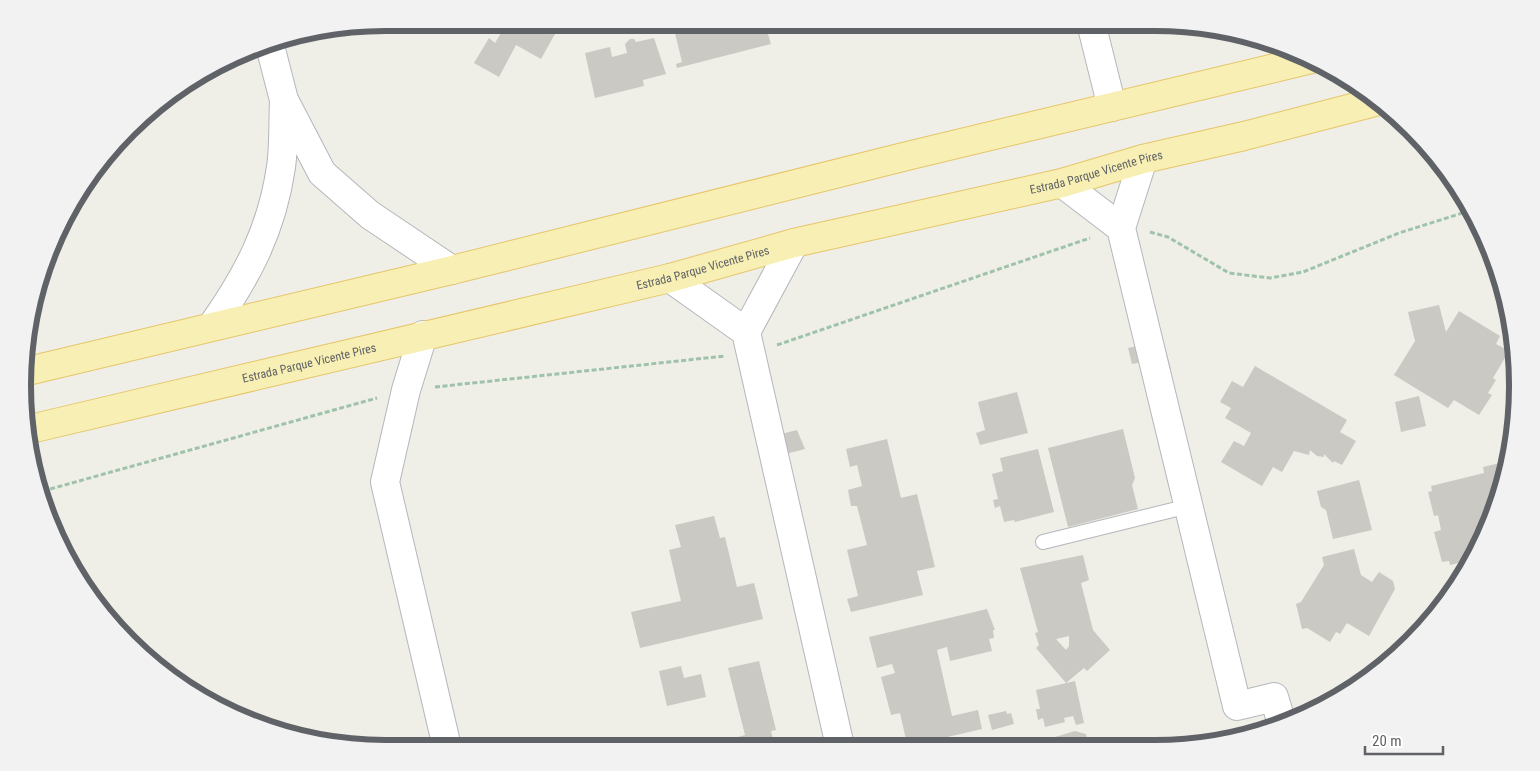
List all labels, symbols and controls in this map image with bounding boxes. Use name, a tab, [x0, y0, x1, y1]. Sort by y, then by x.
street label: Estrada Parque Vicente Pires	[1028, 148, 1164, 197]
street label: Estrada Parque Vicente Pires	[635, 243, 771, 293]
street label: Estrada Parque Vicente Pires	[241, 341, 378, 386]
scale bar	[1365, 724, 1442, 756]
text: 20 m	[1372, 732, 1402, 750]

